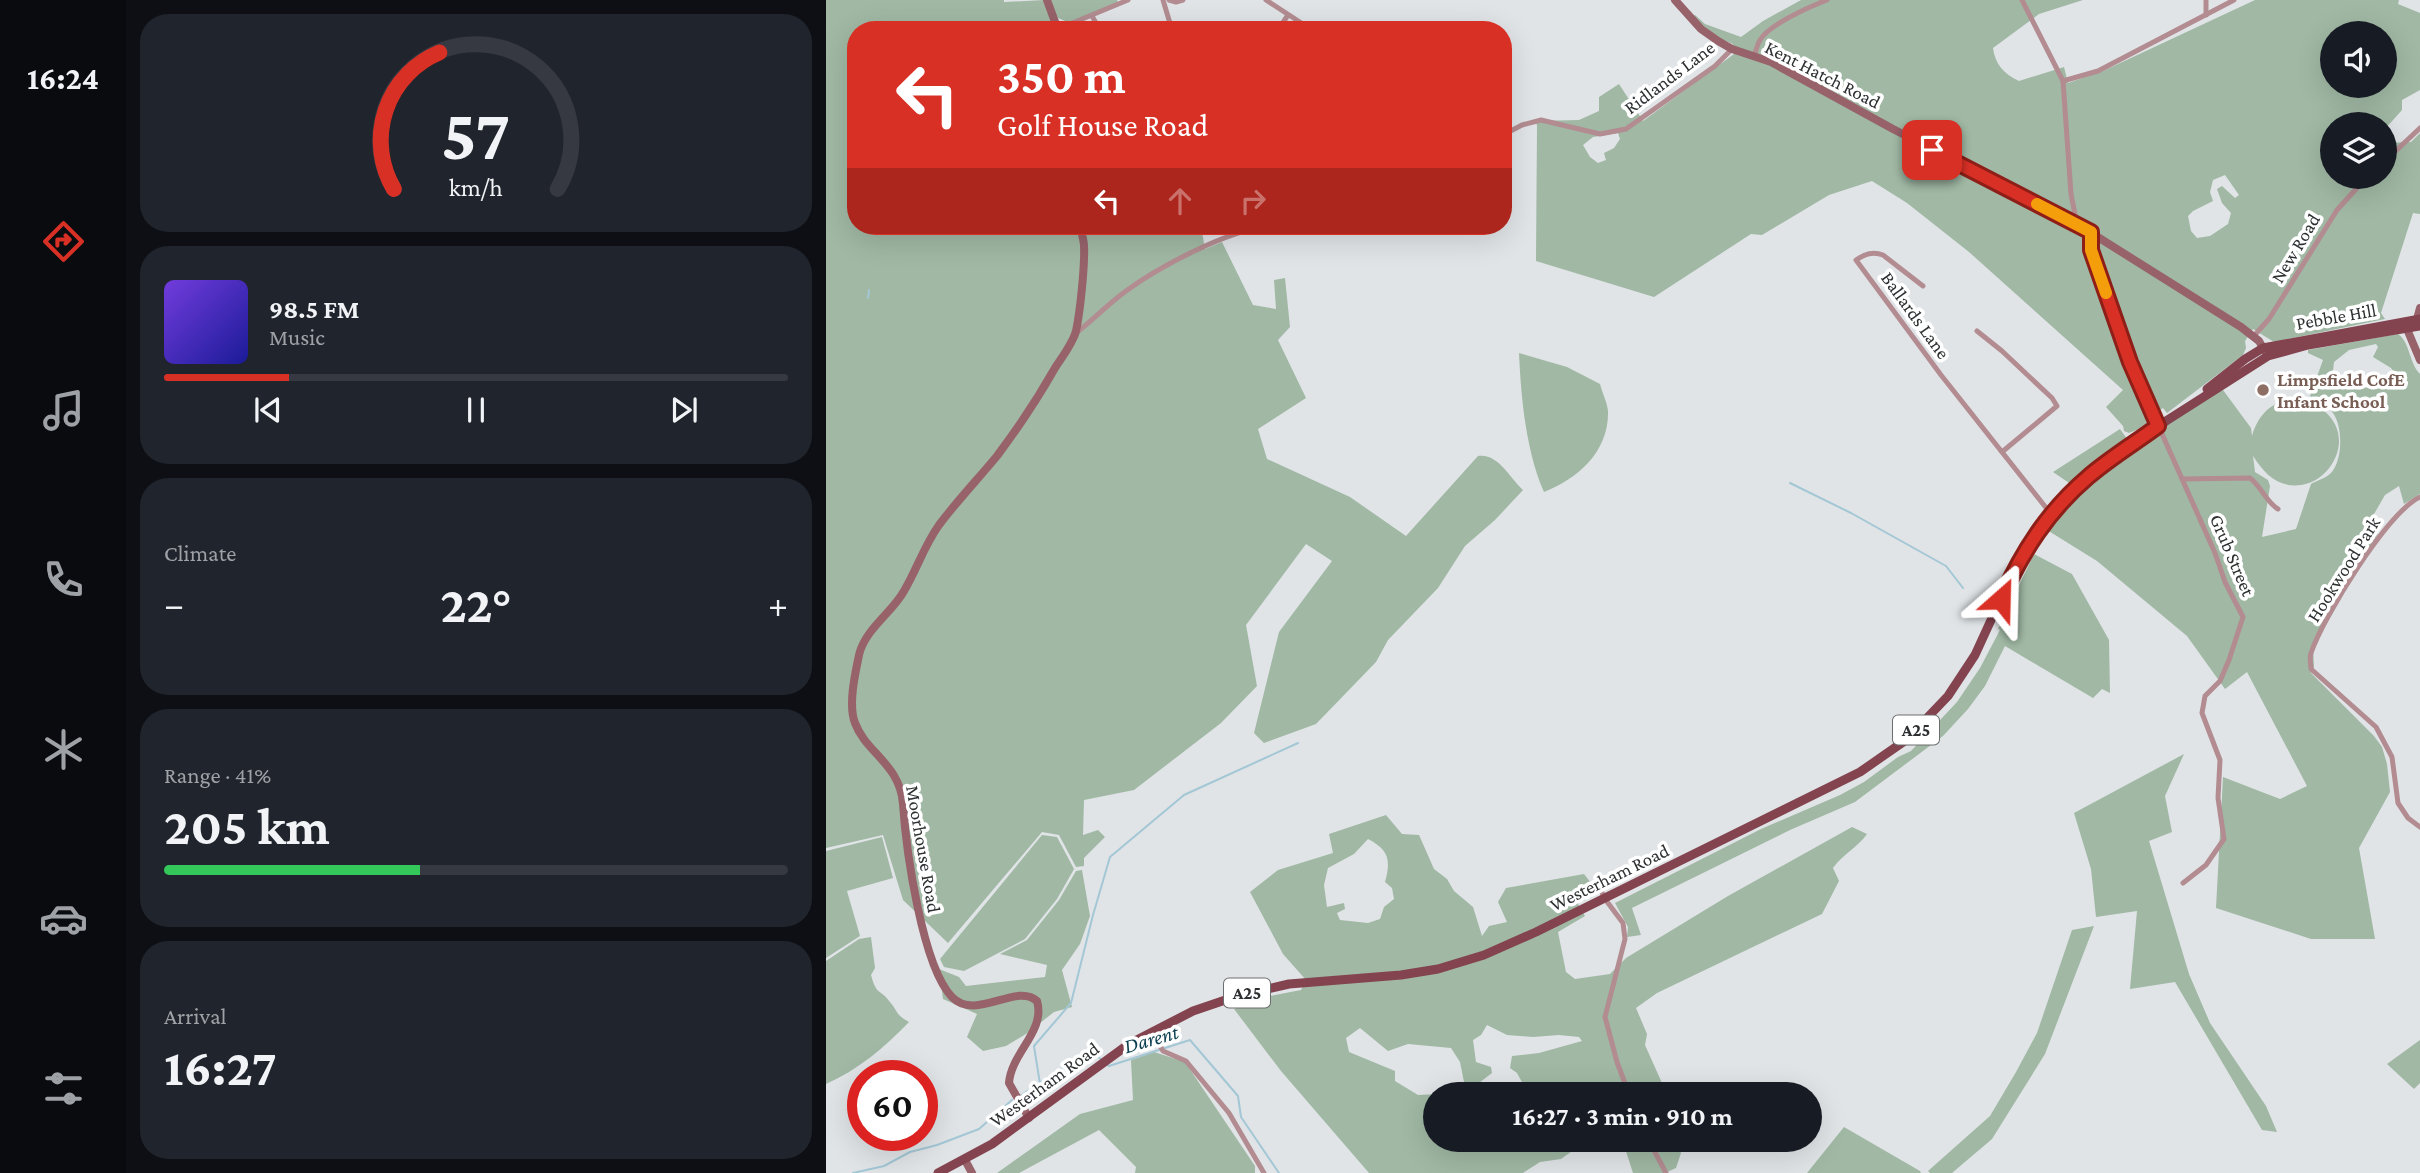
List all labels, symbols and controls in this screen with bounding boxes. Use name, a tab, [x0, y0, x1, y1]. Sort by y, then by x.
map controls	[2320, 21, 2397, 189]
button: sound	[2320, 21, 2397, 98]
street label: Kent Hatch Road	[1762, 36, 1884, 113]
street label: Ridlands Lane	[1620, 37, 1718, 118]
icon: left	[882, 49, 973, 140]
text: 350 m	[997, 49, 1126, 104]
text: 16:24	[27, 60, 99, 96]
text: 57	[441, 94, 511, 175]
text: Golf House Road	[997, 107, 1208, 143]
button: layers	[2320, 112, 2397, 189]
pin	[1902, 120, 1962, 180]
icon: arrive	[1913, 131, 1951, 169]
text: km/h	[449, 174, 503, 201]
icon: left	[1088, 182, 1126, 220]
icon: ahead	[1161, 182, 1199, 220]
icon: right	[1234, 182, 1272, 220]
street label: New Road	[2267, 210, 2324, 287]
icon: directions	[39, 217, 88, 266]
street label: Ballards Lane	[1877, 268, 1954, 363]
text: 98.5 FM	[269, 295, 359, 324]
street label: Pebble Hill	[2294, 299, 2378, 334]
text: Music	[269, 324, 325, 350]
place label: Limpsfield CofE Infant School	[2277, 369, 2405, 412]
marker: Limpsfield CofE Infant School	[2255, 382, 2271, 398]
icon: music	[39, 386, 88, 435]
icon: previous	[249, 391, 287, 429]
icon: pause	[457, 391, 495, 429]
icon: next	[665, 391, 703, 429]
street label: Grub Street	[2206, 511, 2259, 600]
street label: Hookwood Park	[2303, 512, 2385, 626]
text: Climate	[164, 540, 236, 566]
icon: phone	[39, 555, 88, 604]
position arrow	[1964, 562, 2038, 636]
text: 22°	[440, 575, 512, 633]
text: −	[164, 583, 184, 625]
text: +	[768, 583, 788, 625]
road number: A25	[1893, 716, 1939, 744]
icon: climate	[39, 725, 88, 774]
text: Range · 41%	[164, 762, 271, 788]
street label: Moorhouse Road	[902, 784, 945, 914]
text: 205 km	[164, 797, 330, 855]
street label: Westerham Road	[1546, 840, 1672, 915]
icon: car	[39, 894, 88, 943]
road number: A25	[1224, 978, 1270, 1008]
text: Arrival	[164, 1003, 227, 1029]
water label: Darent	[1121, 1020, 1182, 1058]
text: 16:27	[164, 1038, 277, 1096]
street label: Westerham Road	[986, 1038, 1103, 1131]
speed limit sign: 60	[847, 1060, 938, 1151]
icon: filters	[39, 1064, 88, 1113]
text: 16:27 · 3 min · 910 m	[1512, 1102, 1733, 1131]

